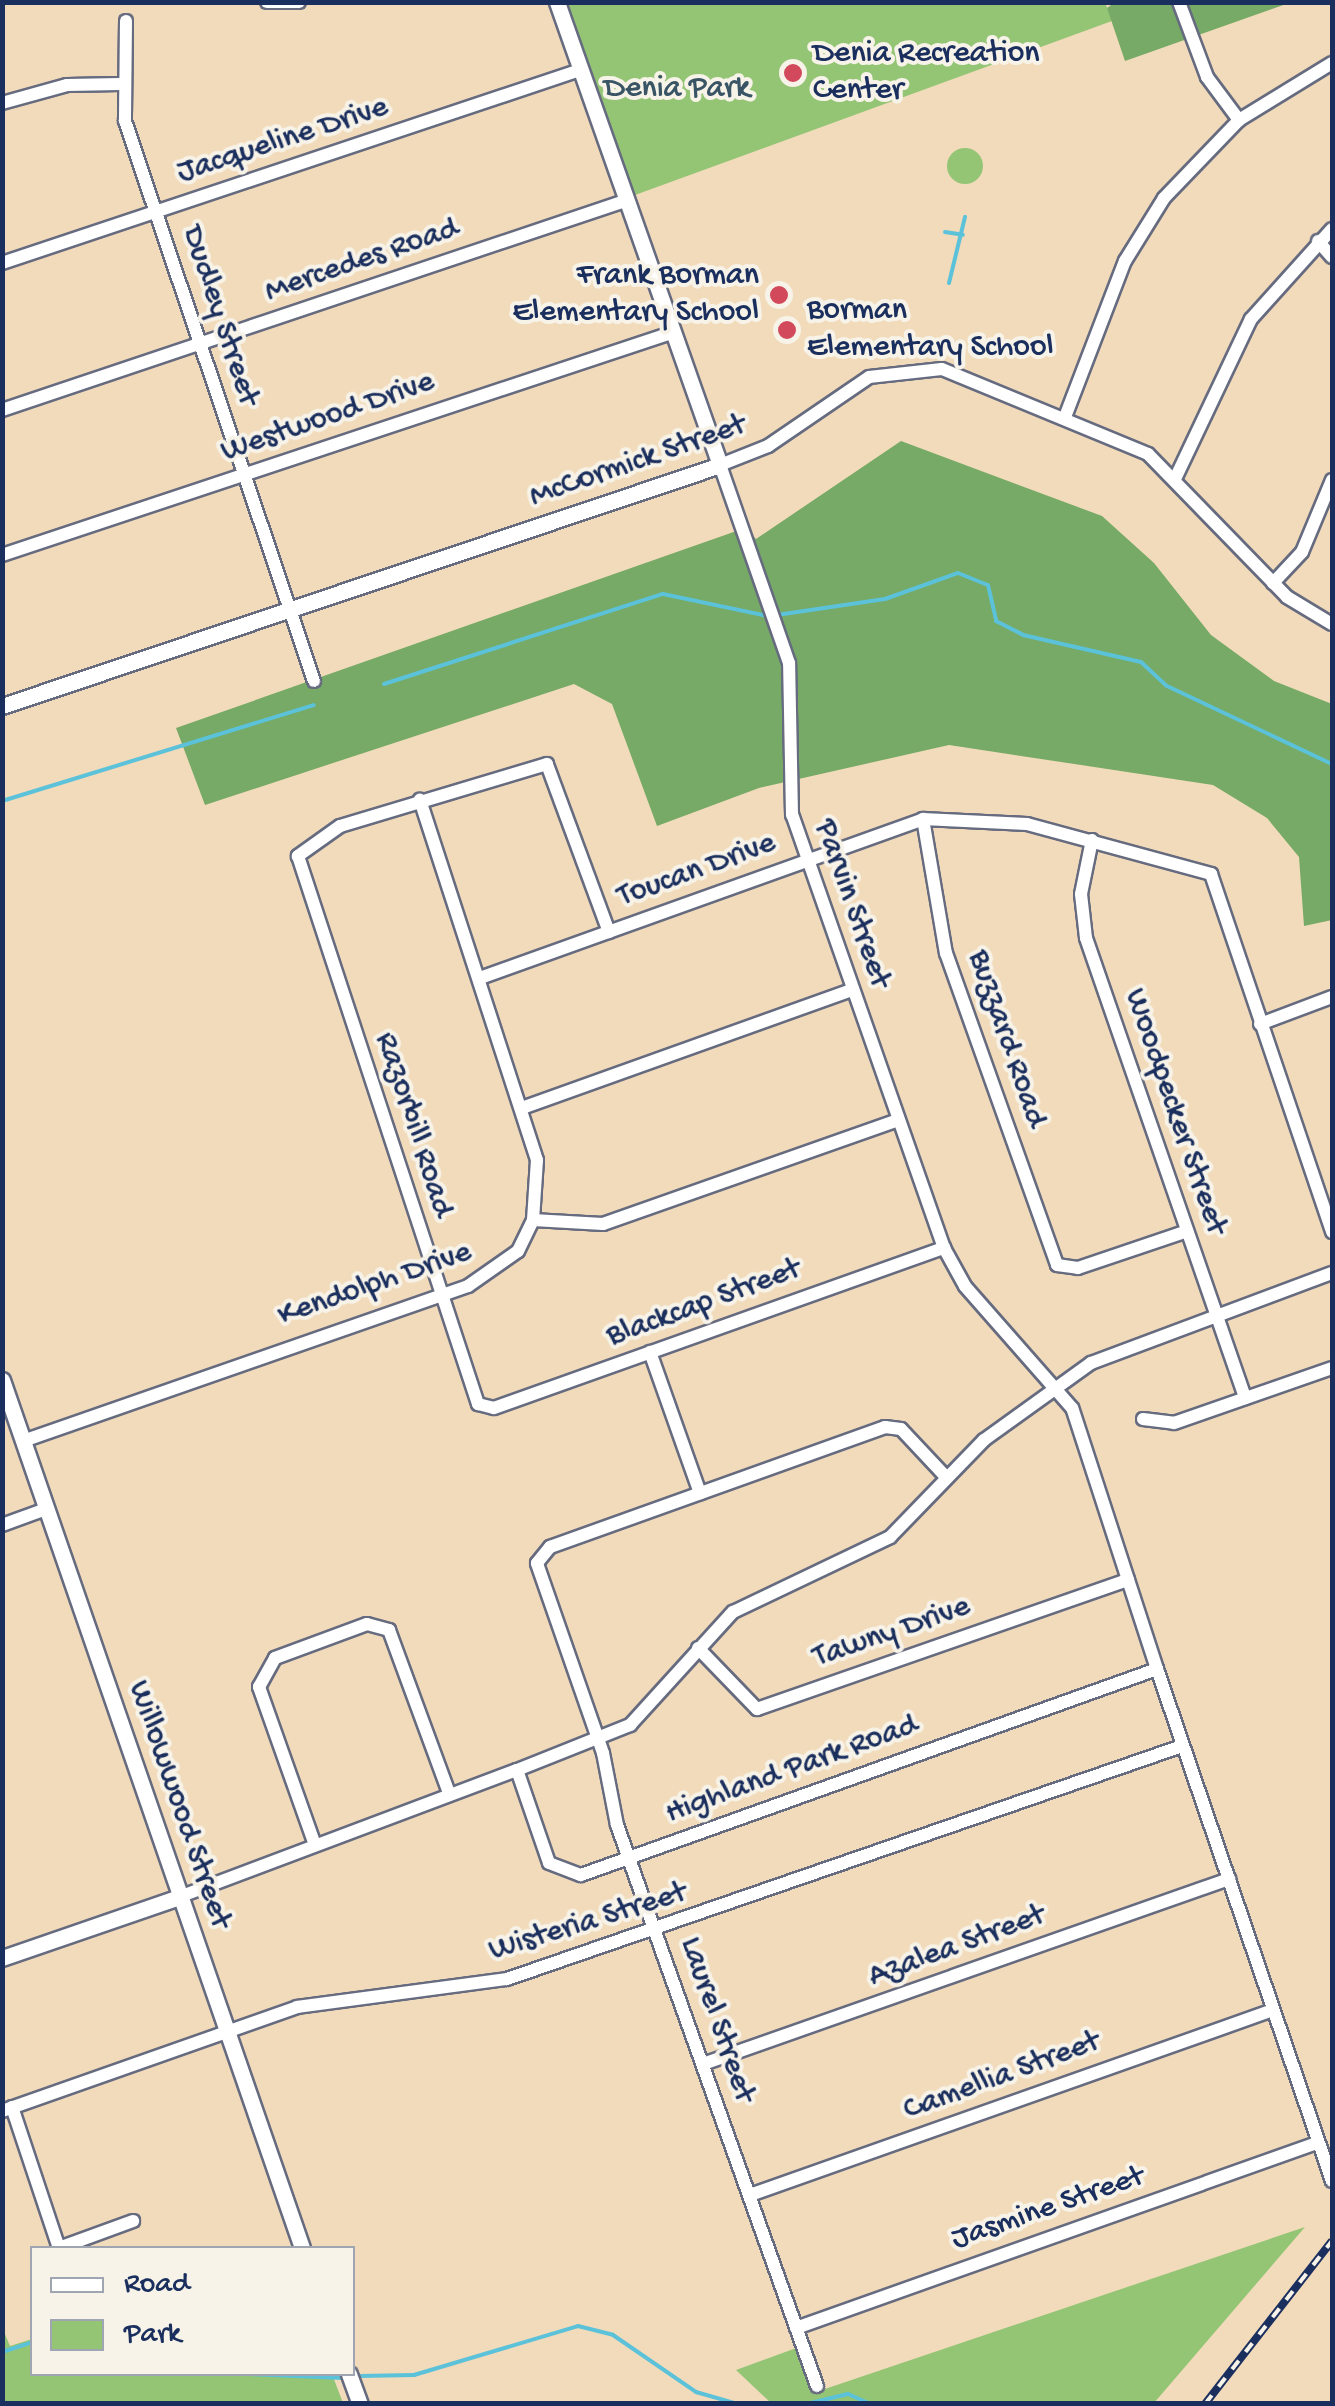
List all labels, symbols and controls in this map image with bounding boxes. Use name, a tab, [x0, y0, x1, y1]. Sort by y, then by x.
place label: Denia Recreation Center	[813, 36, 1039, 111]
marker: Denia Recreation Center	[782, 62, 804, 84]
park label: Denia Park	[604, 70, 750, 108]
street label: Jacqueline Drive	[173, 89, 393, 193]
street label: Mercedes Road	[260, 210, 464, 312]
street label: Dudley Street	[172, 221, 266, 411]
place label: Frank Borman Elementary School	[512, 258, 759, 333]
marker: Frank Borman Elementary School	[768, 284, 790, 306]
place label: Borman Elementary School	[807, 293, 1054, 368]
marker: Borman Elementary School	[776, 319, 798, 341]
street label: Westwood Drive	[216, 364, 440, 472]
street label: McCormick Street	[525, 407, 751, 517]
street label: Parvin Street	[804, 815, 898, 993]
street label: Toucan Drive	[613, 825, 781, 917]
street label: Buzzard Road	[958, 945, 1054, 1133]
street label: Woodpecker Street	[1114, 984, 1234, 1240]
street label: Razorbill Road	[365, 1028, 461, 1222]
street label: Kendolph Drive	[273, 1234, 477, 1336]
street label: Blackcap Street	[602, 1251, 806, 1357]
street label: Tawny Drive	[809, 1588, 975, 1678]
street label: Willowwood Street	[118, 1676, 238, 1934]
street label: Highland Park Road	[661, 1707, 923, 1833]
street label: Wisteria Street	[485, 1875, 691, 1971]
street label: Azalea Street	[864, 1897, 1050, 1997]
street label: Laurel Street	[670, 1932, 762, 2108]
street label: Camellia Street	[899, 2024, 1105, 2130]
street label: Jasmine Street	[947, 2158, 1149, 2260]
legend	[30, 2246, 355, 2376]
text: Road	[124, 2268, 190, 2303]
text: Park	[124, 2318, 181, 2353]

